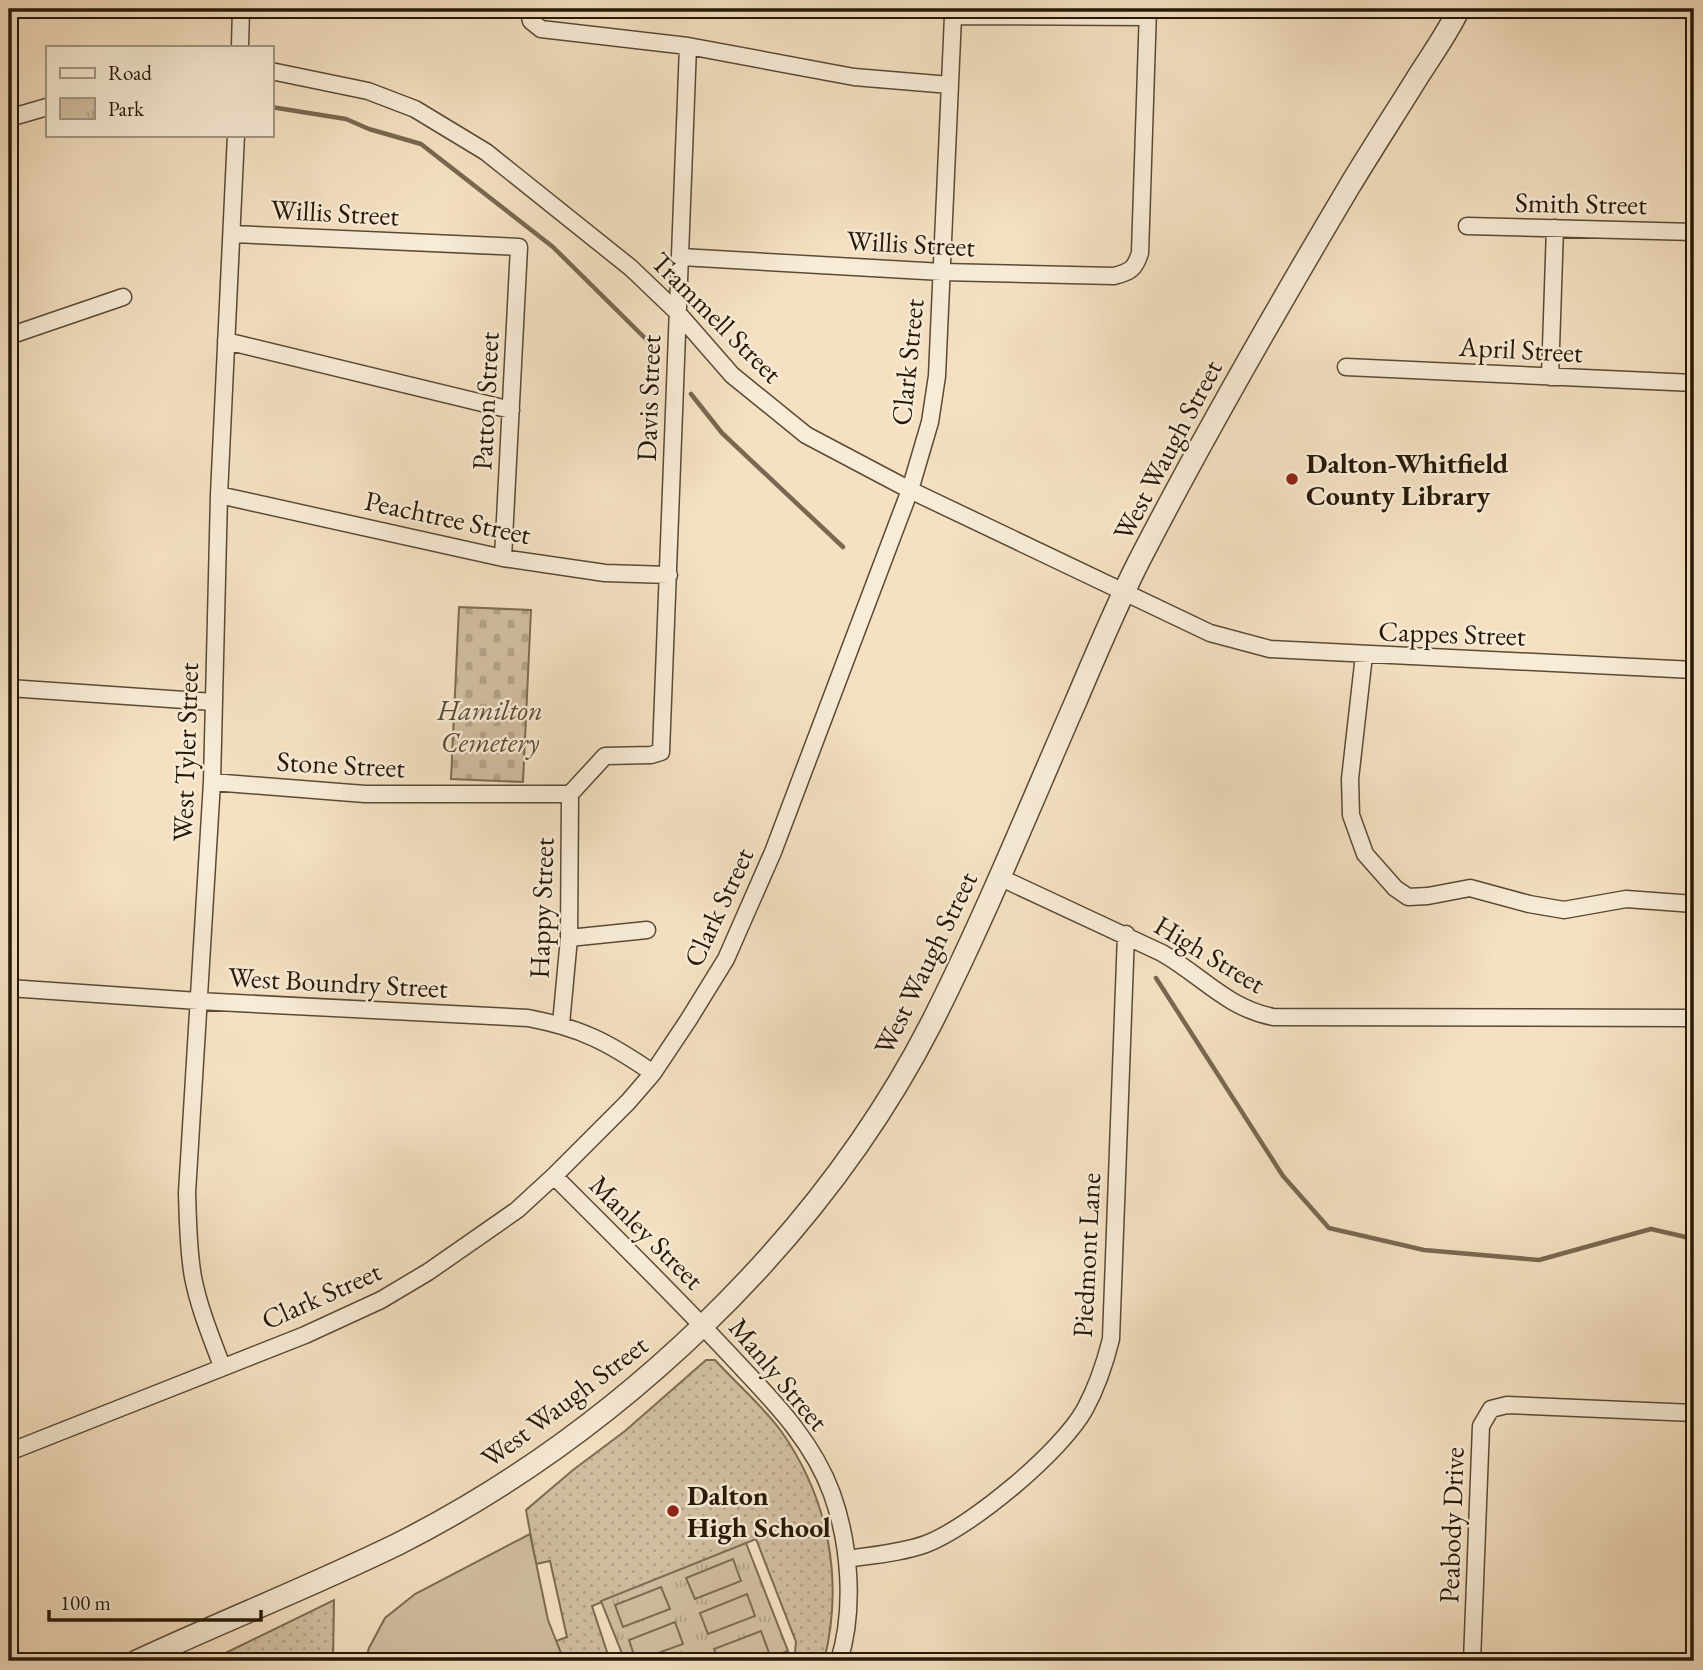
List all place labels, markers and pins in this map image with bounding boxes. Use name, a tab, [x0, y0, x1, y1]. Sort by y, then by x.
place label: Dalton-Whitfield County Library	[1306, 445, 1509, 513]
marker: Dalton-Whitfield County Library	[1284, 471, 1300, 487]
place label: Dalton High School	[687, 1477, 831, 1545]
marker: Dalton High School	[665, 1503, 681, 1519]

